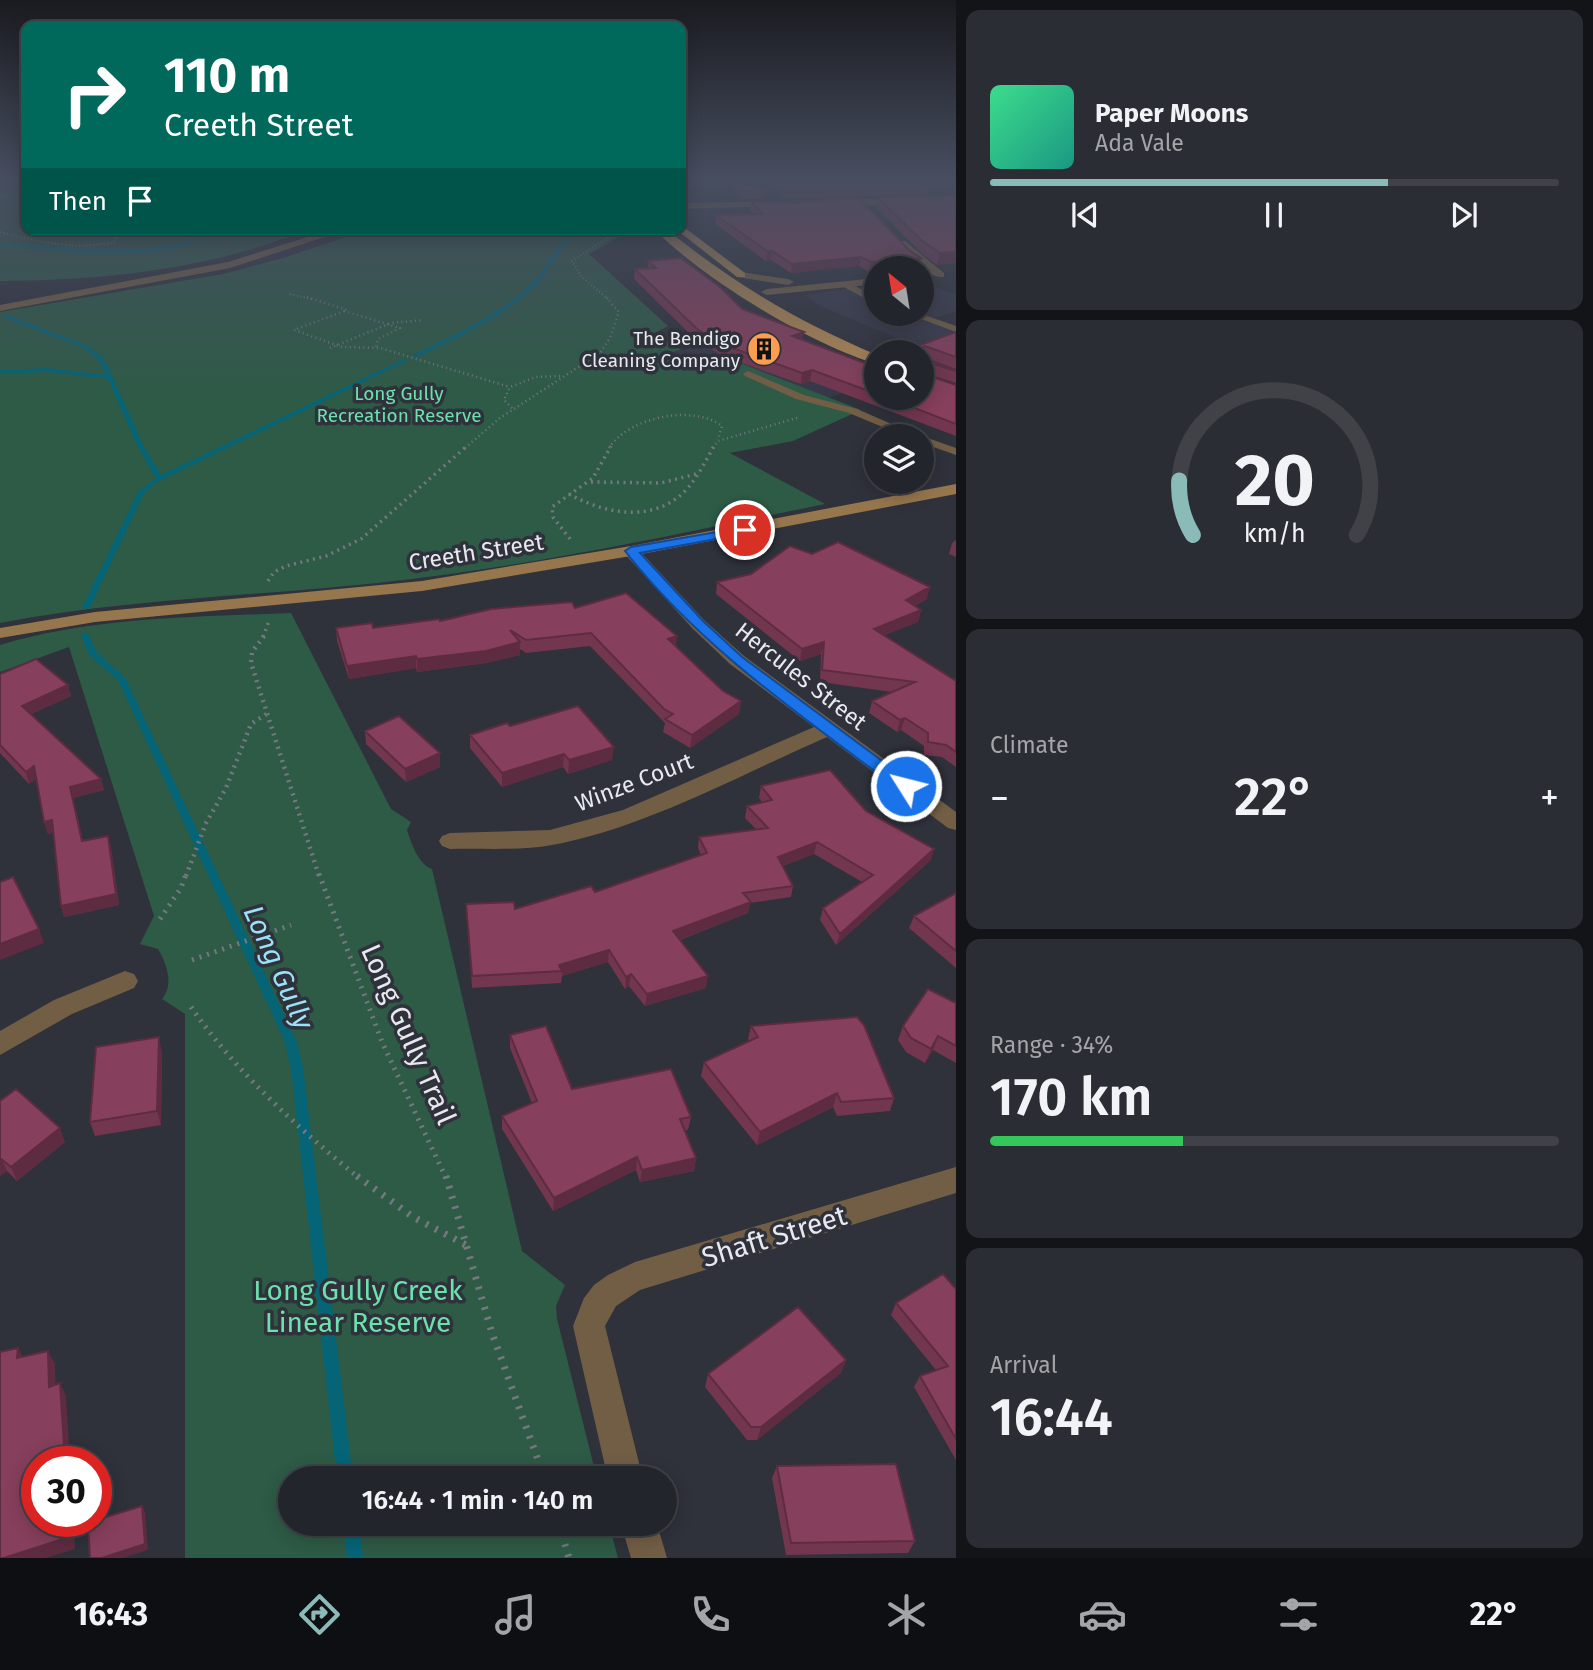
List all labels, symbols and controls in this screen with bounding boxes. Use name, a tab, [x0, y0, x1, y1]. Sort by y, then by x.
text: 110 m	[164, 46, 290, 105]
icon: right	[49, 49, 140, 140]
text: Paper Moons	[1095, 98, 1248, 129]
text: Creeth Street	[164, 106, 353, 144]
text: Ada Vale	[1095, 129, 1184, 157]
icon: arrive	[121, 182, 159, 220]
text: Then	[49, 186, 107, 217]
icon: previous	[1066, 196, 1104, 234]
icon: pause	[1255, 196, 1293, 234]
icon: next	[1445, 196, 1483, 234]
north arrow	[864, 256, 934, 326]
map controls	[864, 256, 934, 494]
place label: The Bendigo Cleaning Company	[582, 327, 741, 372]
building icon: The Bendigo Cleaning Company	[745, 330, 783, 368]
button: search	[864, 340, 934, 410]
park label: Long Gully Recreation Reserve	[316, 382, 482, 427]
button: layers	[864, 424, 934, 494]
text: 20	[1234, 438, 1315, 525]
pin	[715, 500, 775, 560]
icon: arrive	[726, 511, 764, 549]
text: km/h	[1244, 519, 1305, 549]
street label: Creeth Street	[407, 527, 546, 576]
street label: Hercules Street	[730, 616, 873, 736]
text: Climate	[990, 731, 1069, 759]
street label: Winze Court	[571, 746, 698, 817]
position arrow	[869, 749, 943, 823]
text: 22°	[1234, 766, 1315, 829]
text: −	[990, 775, 1009, 821]
text: +	[1540, 775, 1559, 821]
water label: Long Gully	[237, 900, 321, 1036]
street label: Long Gully Trail	[354, 939, 463, 1130]
text: Range · 34%	[990, 1031, 1113, 1059]
text: 170 km	[990, 1066, 1152, 1129]
street label: Shaft Street	[698, 1199, 851, 1274]
park label: Long Gully Creek Linear Reserve	[253, 1274, 463, 1339]
text: Arrival	[990, 1351, 1057, 1379]
text: 16:44	[990, 1386, 1113, 1449]
speed limit sign: 30	[21, 1446, 112, 1537]
text: 16:44 · 1 min · 140 m	[362, 1485, 593, 1516]
icon: directions	[295, 1590, 344, 1639]
icon: music	[491, 1590, 540, 1639]
icon: phone	[686, 1590, 735, 1639]
icon: climate	[882, 1590, 931, 1639]
icon: car	[1078, 1590, 1127, 1639]
icon: filters	[1274, 1590, 1323, 1639]
text: 16:43	[73, 1595, 148, 1633]
text: 22°	[1470, 1595, 1519, 1633]

